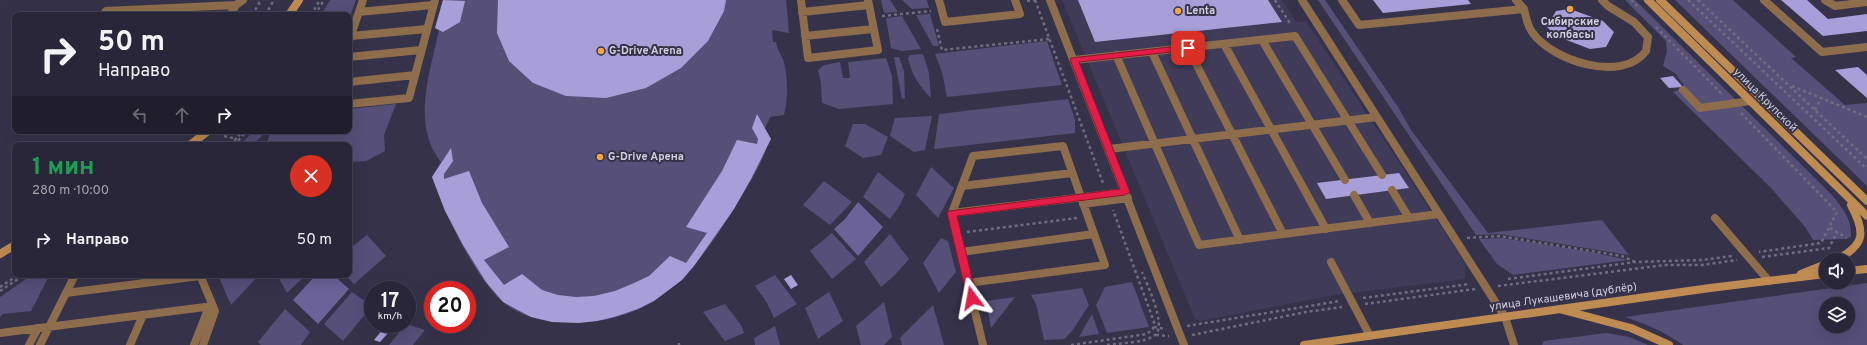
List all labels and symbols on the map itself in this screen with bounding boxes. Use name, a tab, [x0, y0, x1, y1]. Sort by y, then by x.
place label: Lenta	[1186, 4, 1215, 18]
marker: Сибирские колбасы	[1565, 4, 1575, 14]
marker: Lenta	[1173, 6, 1183, 16]
place label: Сибирские колбасы	[1541, 15, 1599, 42]
pin	[1171, 31, 1205, 65]
place label: G-Drive Arena	[609, 44, 682, 58]
marker: G-Drive Arena	[596, 46, 606, 56]
street label: улица Крупской	[1730, 65, 1800, 135]
place label: G-Drive Арена	[608, 150, 684, 164]
marker: G-Drive Арена	[595, 152, 605, 162]
position arrow	[951, 277, 993, 319]
street label: улица Лукашевича (дублёр)	[1488, 280, 1638, 314]
speed limit sign: 20	[424, 281, 476, 333]

